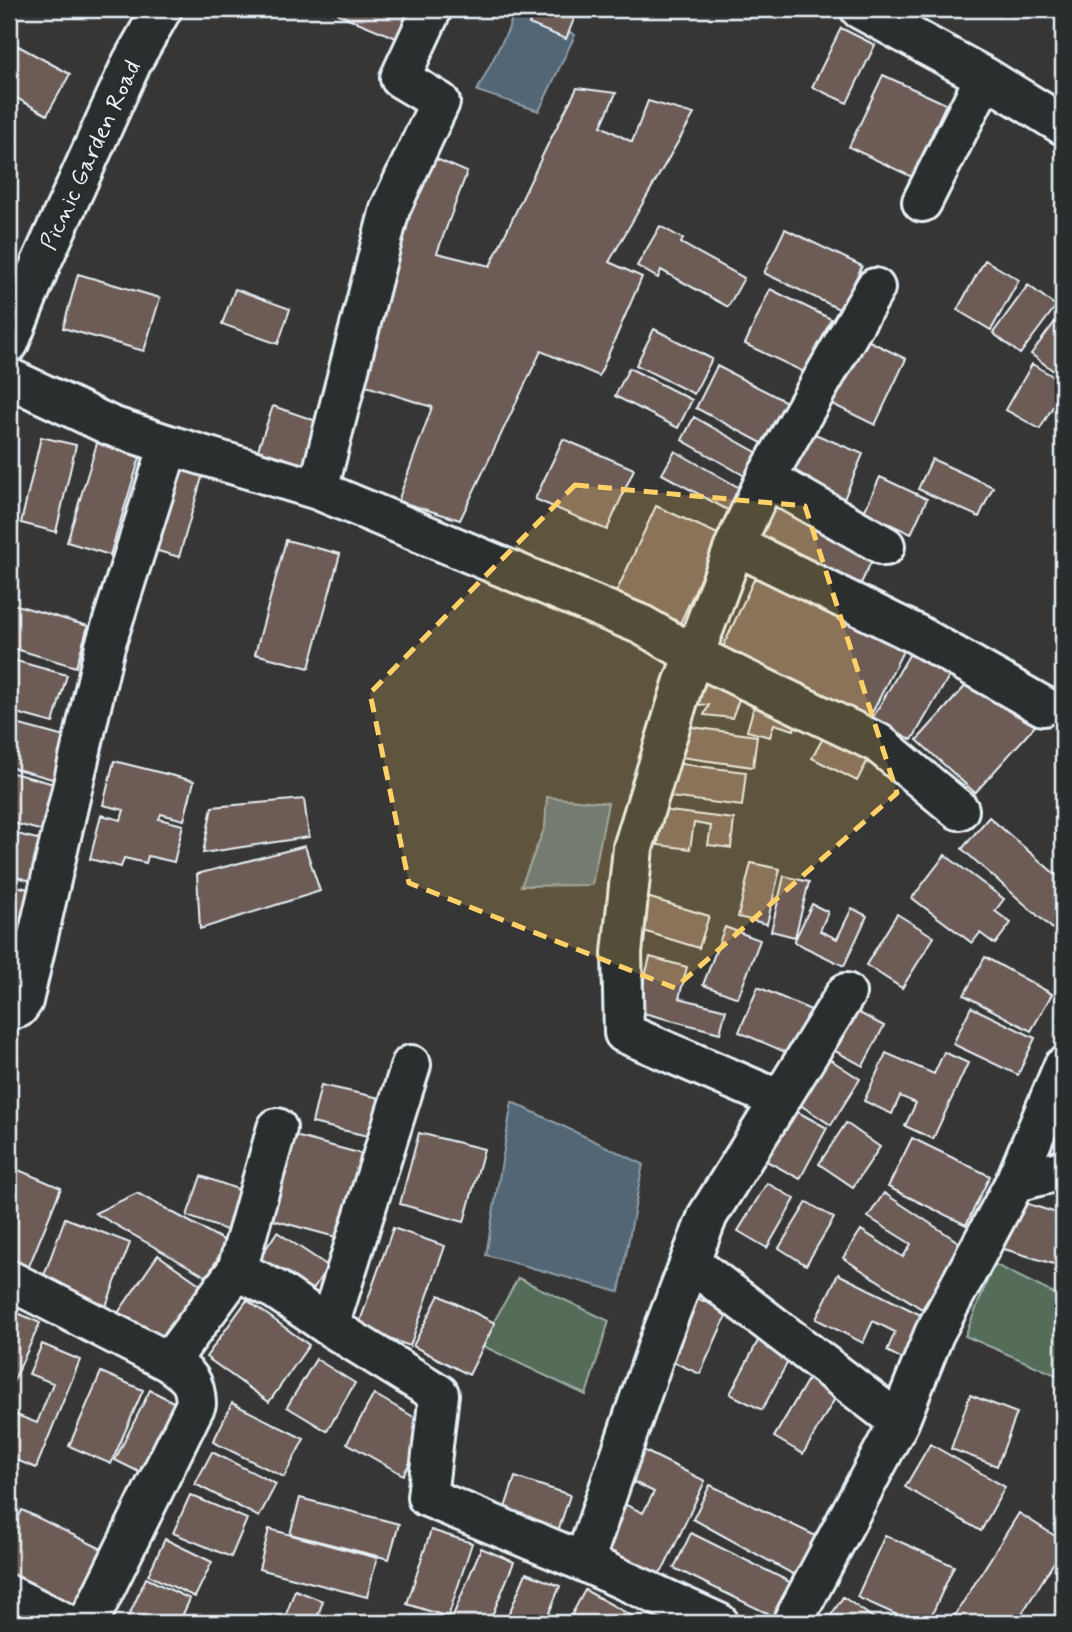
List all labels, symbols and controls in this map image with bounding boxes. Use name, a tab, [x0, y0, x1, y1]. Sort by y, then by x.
street label: Picnic Garden Road	[34, 56, 149, 256]

